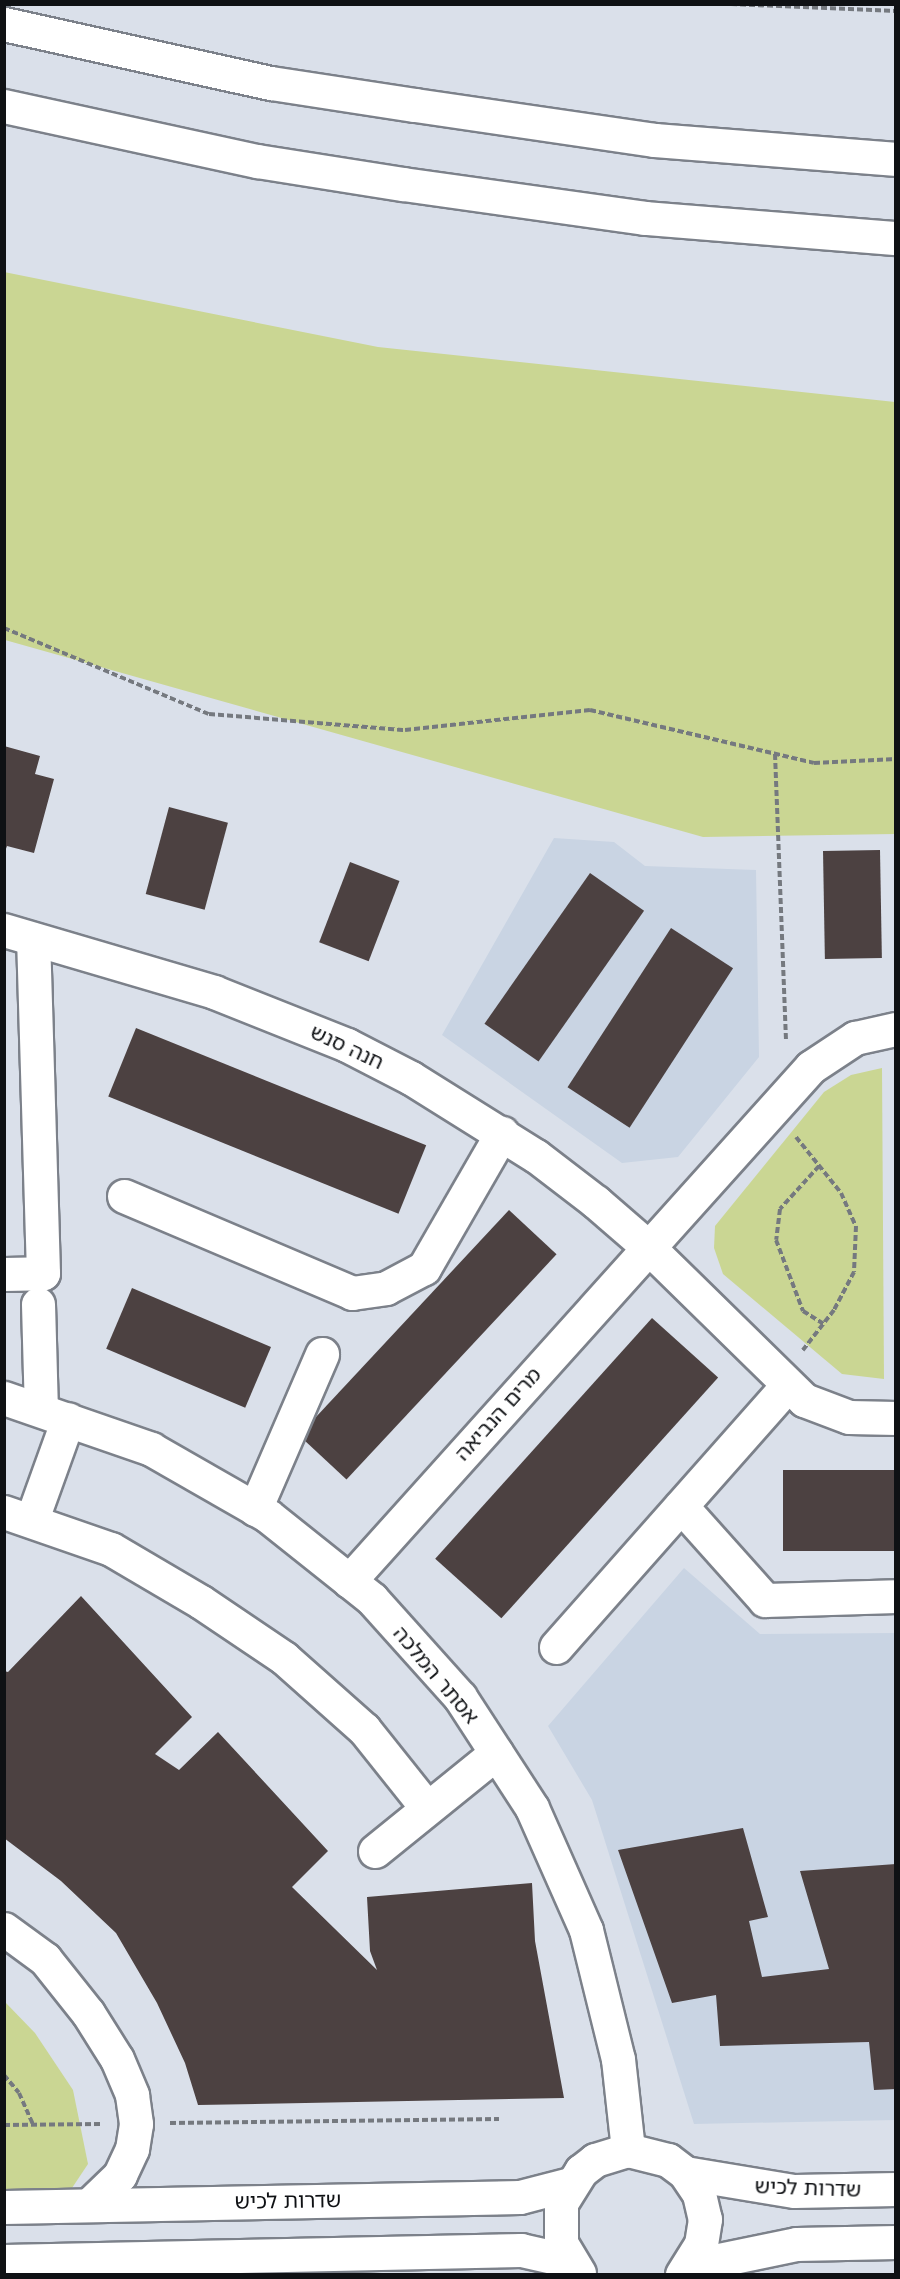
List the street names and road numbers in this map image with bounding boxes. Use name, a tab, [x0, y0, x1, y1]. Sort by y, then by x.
street label: חנה סנש	[306, 1019, 388, 1075]
street label: מרים הנביאה	[450, 1362, 546, 1466]
street label: אסתר המלכה	[388, 1621, 484, 1729]
street label: שדרות לכיש	[754, 2174, 862, 2202]
street label: שדרות לכיש	[234, 2187, 342, 2215]

